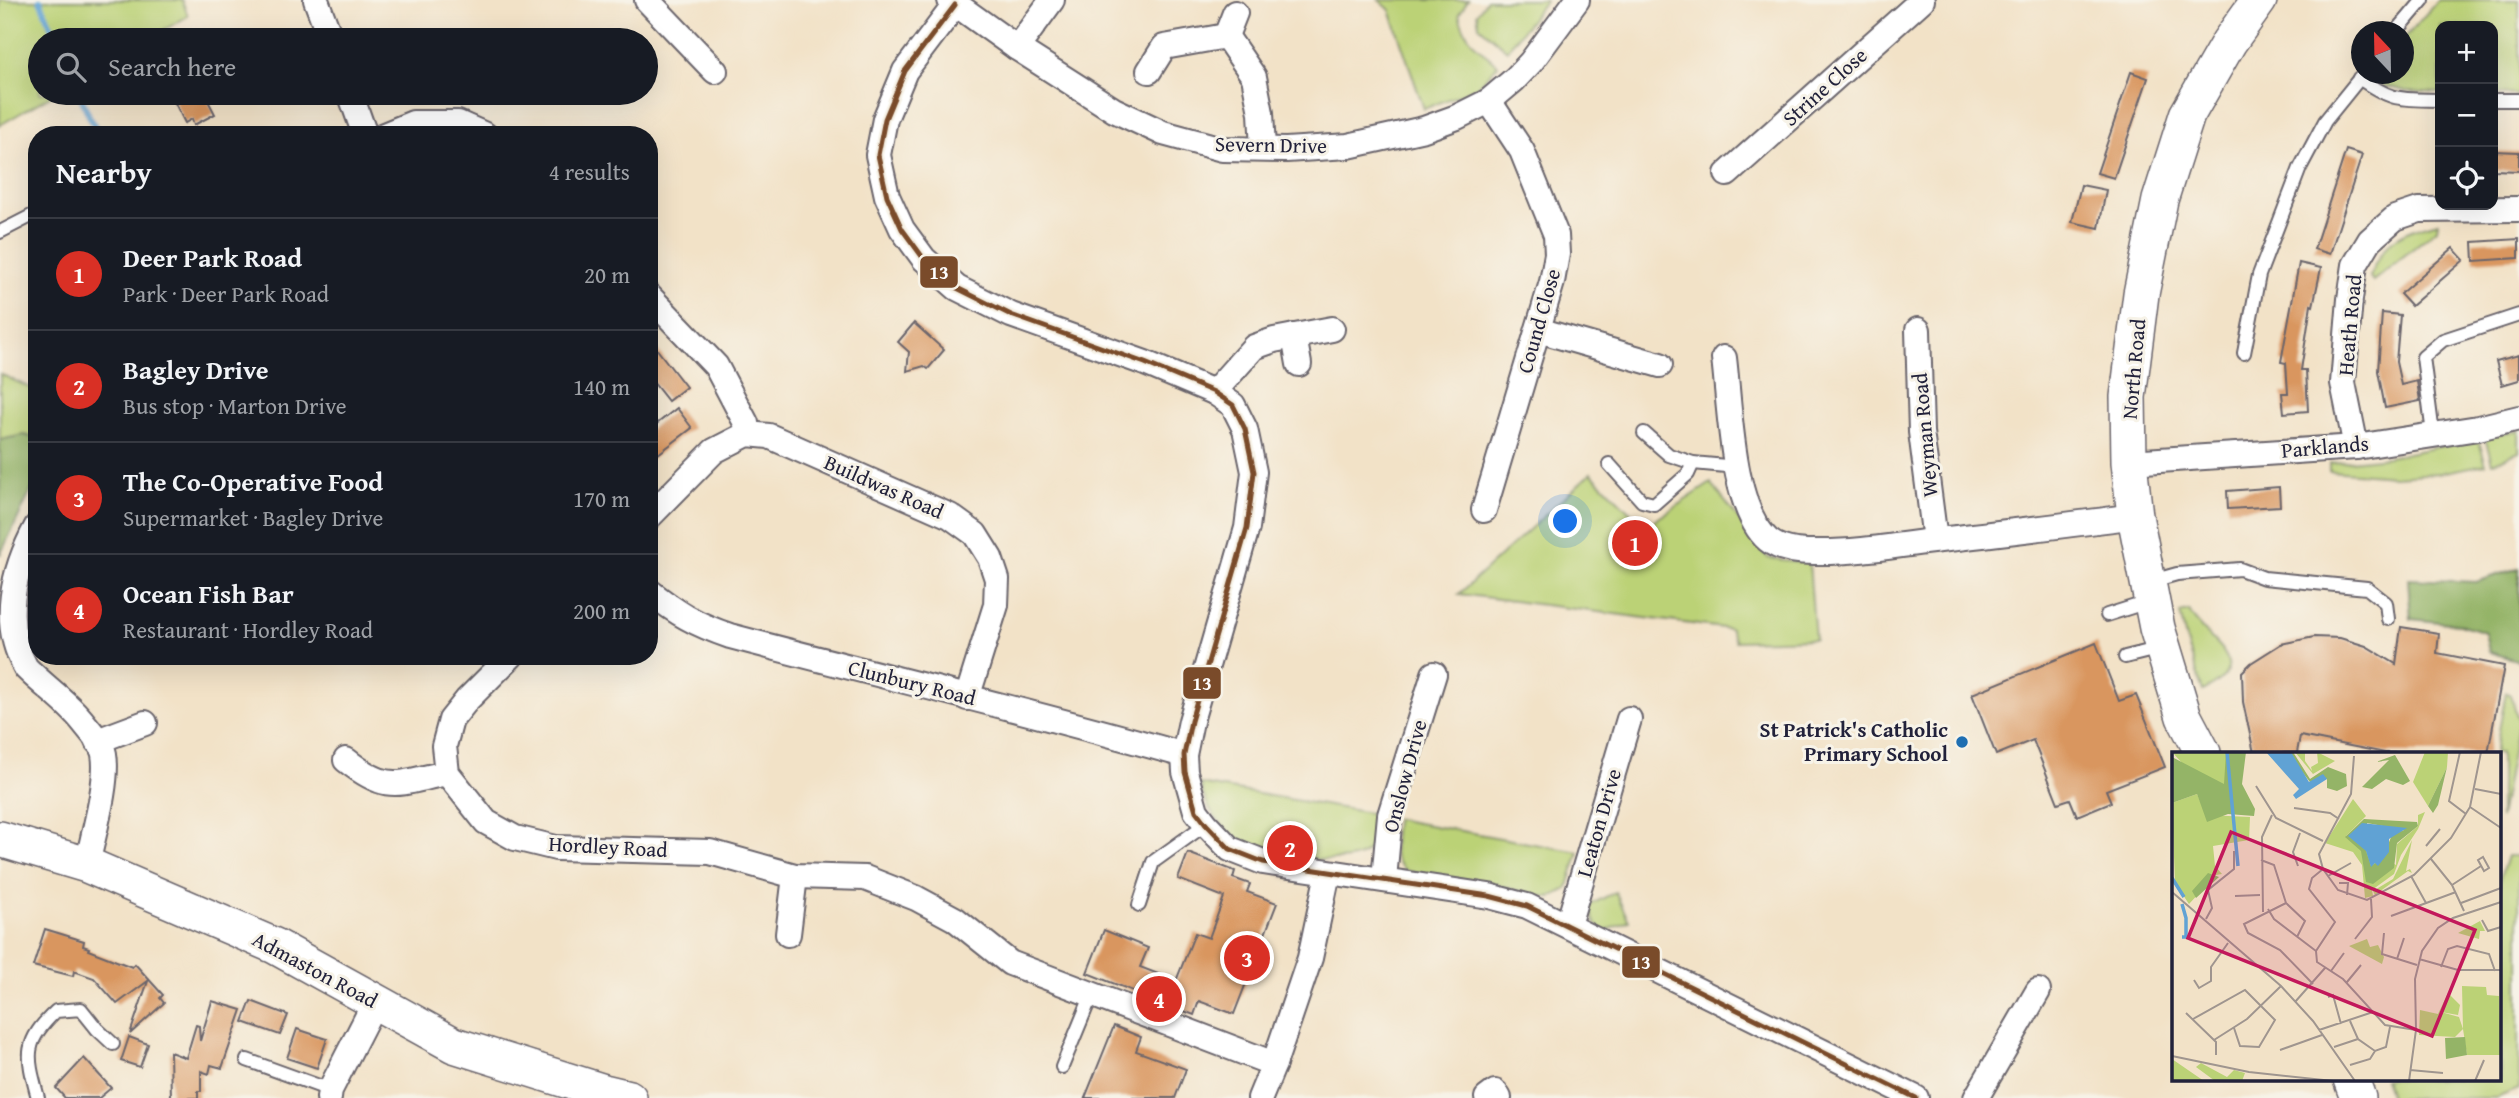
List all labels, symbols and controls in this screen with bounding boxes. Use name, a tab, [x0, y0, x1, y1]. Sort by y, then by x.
north arrow	[2351, 21, 2414, 84]
map controls	[2435, 21, 2498, 210]
button: +	[2435, 21, 2498, 84]
search box	[28, 28, 658, 105]
street label: Strine Close	[1775, 40, 1874, 133]
text: Search here	[108, 47, 236, 86]
icon: search	[52, 48, 90, 86]
button: −	[2435, 84, 2498, 147]
street label: Severn Drive	[1215, 128, 1327, 161]
button: locate	[2435, 147, 2498, 210]
text: Nearby	[56, 150, 152, 194]
text: 4 results	[549, 155, 630, 188]
text: Deer Park Road	[123, 238, 302, 277]
line badge: 13	[919, 255, 959, 289]
text: 1	[73, 258, 85, 291]
text: 20 m	[584, 258, 630, 291]
text: 13	[929, 258, 949, 286]
street label: Cound Close	[1509, 265, 1568, 377]
street label: Heath Road	[2330, 272, 2369, 377]
text: Park · Deer Park Road	[123, 277, 329, 310]
street label: North Road	[2114, 317, 2153, 421]
text: Bagley Drive	[123, 350, 268, 389]
text: 2	[73, 370, 85, 403]
text: 140 m	[573, 370, 630, 403]
street label: Weyman Road	[1904, 371, 1945, 499]
text: Bus stop · Marton Drive	[123, 389, 347, 422]
street label: Parklands	[2280, 427, 2370, 466]
street label: Buildwas Road	[820, 446, 950, 527]
text: The Co-Operative Food	[123, 462, 383, 501]
text: 3	[73, 482, 85, 515]
text: 170 m	[573, 482, 630, 515]
text: Supermarket · Bagley Drive	[123, 501, 383, 534]
your location	[1548, 504, 1582, 538]
pin: 1	[1612, 517, 1658, 569]
text: Ocean Fish Bar	[123, 574, 294, 613]
text: 4	[73, 594, 85, 627]
text: 200 m	[573, 594, 630, 627]
text: Restaurant · Hordley Road	[123, 613, 373, 646]
street label: Clunbury Road	[845, 652, 980, 714]
line badge: 13	[1182, 666, 1222, 700]
text: 13	[1192, 669, 1212, 697]
place label: St Patrick's Catholic Primary School	[1760, 714, 1948, 769]
street label: Onslow Drive	[1375, 716, 1435, 836]
marker: St Patrick's Catholic Primary School	[1954, 734, 1970, 750]
inset map	[2172, 752, 2502, 1080]
street label: Leaton Drive	[1568, 765, 1629, 881]
pin: 2	[1267, 822, 1313, 874]
street label: Hordley Road	[548, 828, 669, 865]
street label: Admaston Road	[247, 924, 384, 1016]
pin: 3	[1224, 932, 1270, 984]
line badge: 13	[1621, 945, 1661, 979]
text: 13	[1631, 948, 1651, 976]
pin: 4	[1136, 973, 1182, 1025]

